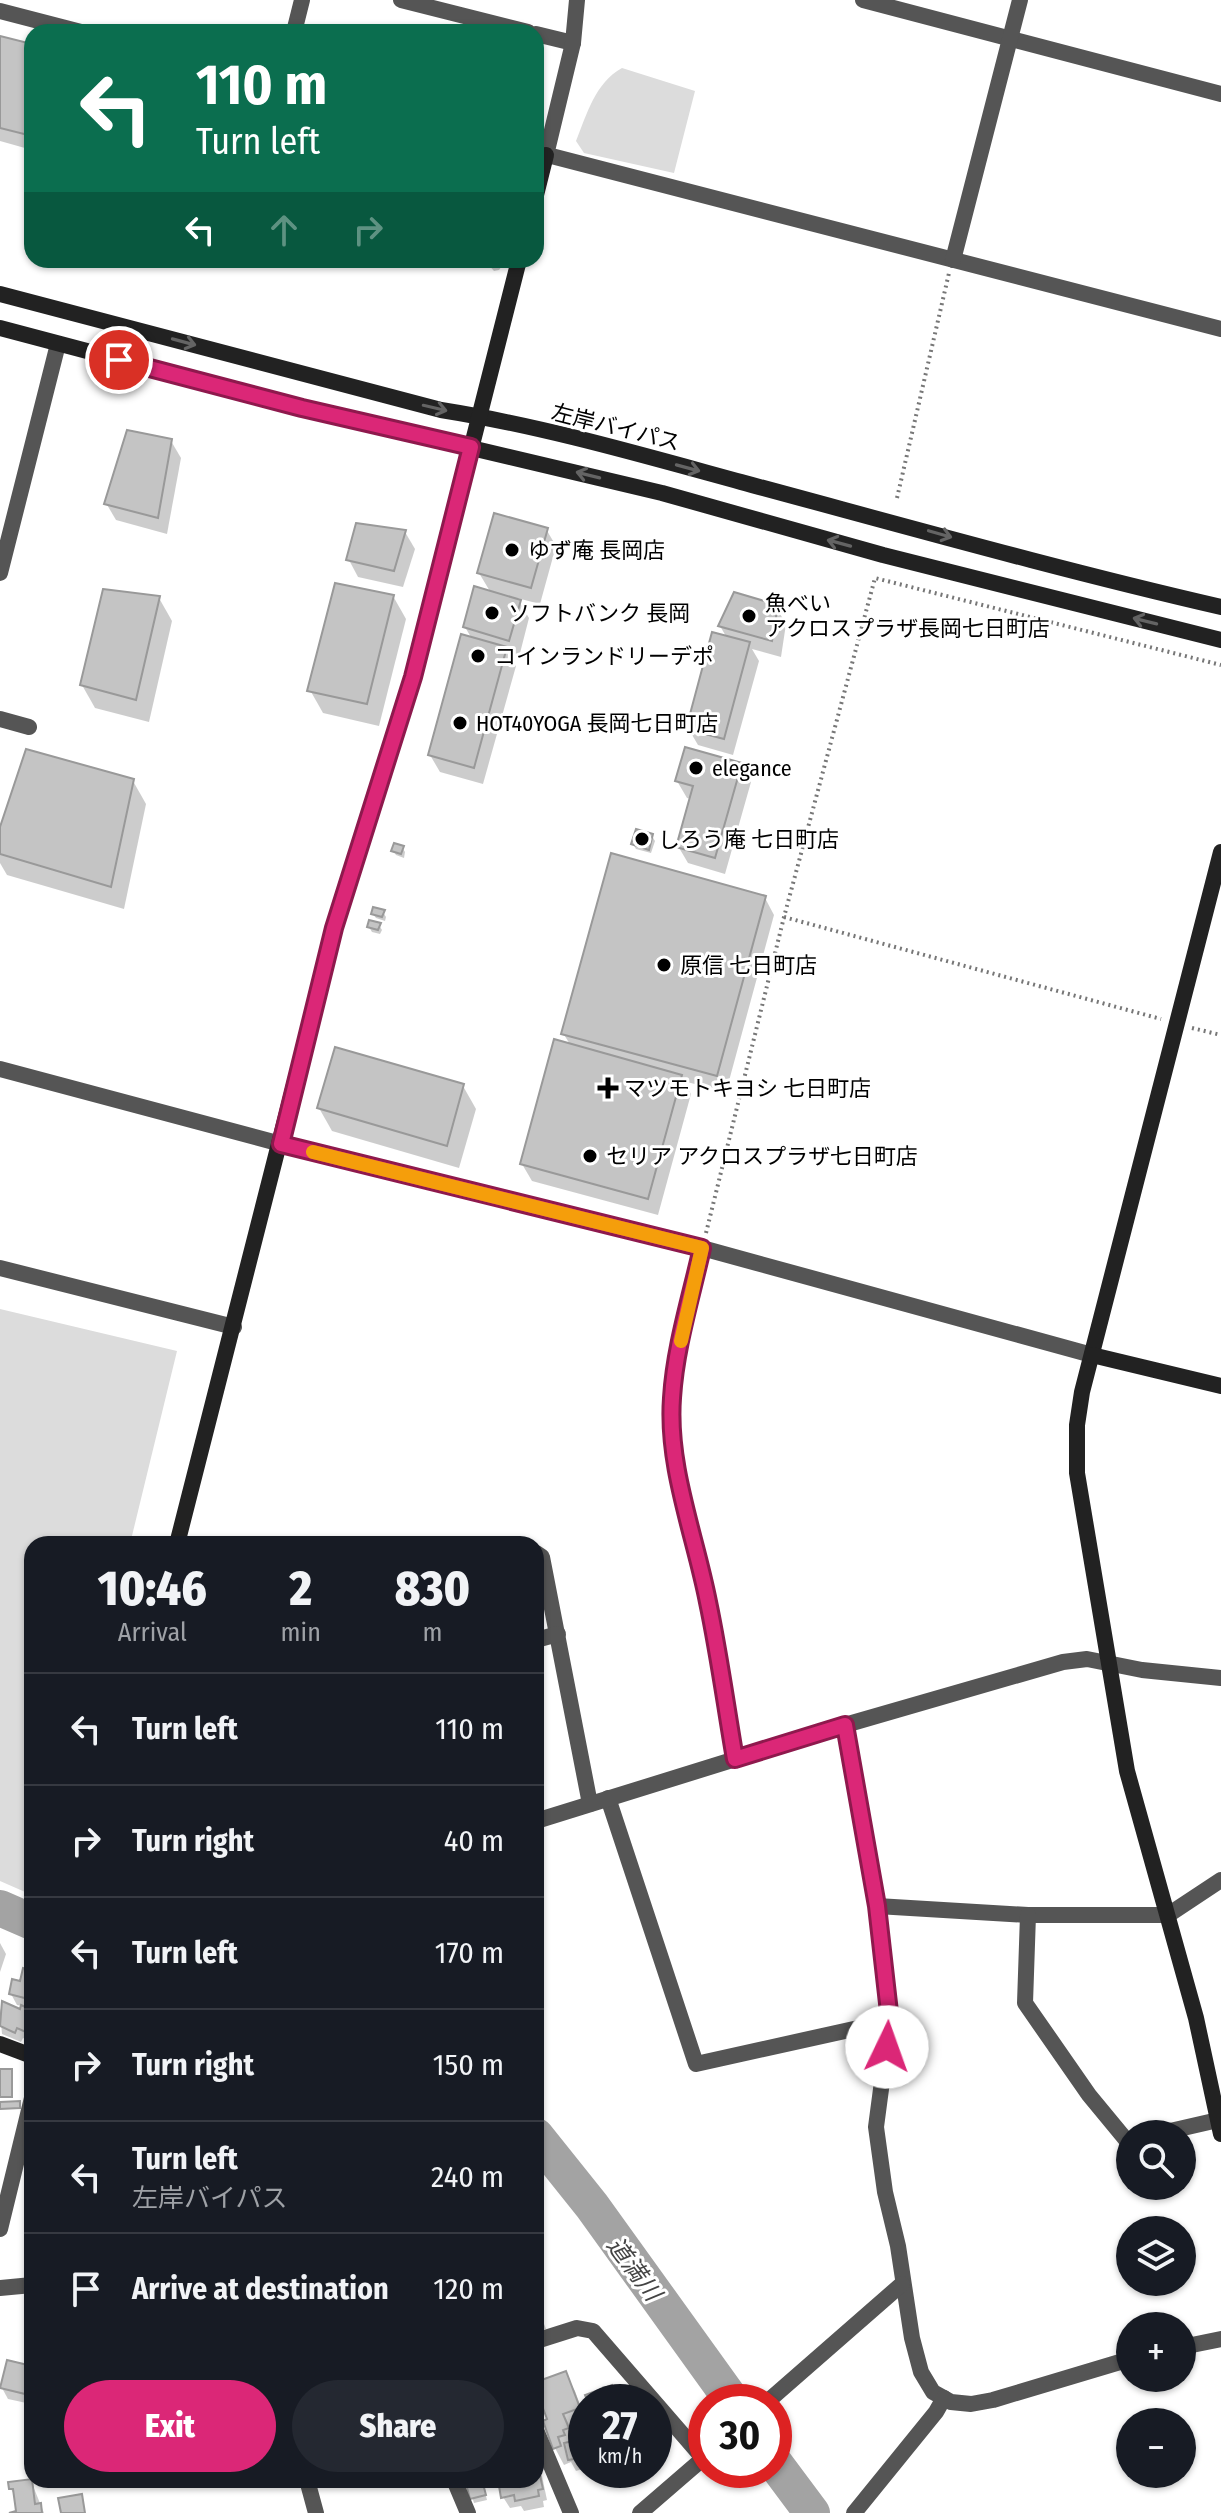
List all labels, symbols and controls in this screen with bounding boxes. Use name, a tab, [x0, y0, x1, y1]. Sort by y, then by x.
text: 110 m	[196, 52, 327, 119]
icon: left	[64, 56, 168, 160]
text: Turn left	[196, 120, 320, 164]
icon: left	[178, 208, 222, 252]
icon: ahead	[262, 208, 306, 252]
icon: right	[346, 208, 390, 252]
pin	[85, 326, 153, 394]
one-way arrow	[170, 336, 196, 351]
icon: arrive	[97, 338, 141, 382]
street label: 左岸バイパス	[549, 398, 683, 456]
one-way arrow	[422, 401, 448, 416]
one-way arrow	[675, 461, 701, 476]
one-way arrow	[576, 466, 602, 481]
one-way arrow	[926, 528, 952, 543]
one-way arrow	[827, 535, 853, 550]
place label: ゆず庵 長岡店	[528, 537, 665, 564]
marker: ゆず庵 長岡店	[503, 541, 521, 559]
place label: 魚べい アクロスプラザ長岡七日町店	[765, 590, 1050, 642]
place label: ソフトバンク 長岡	[508, 600, 690, 627]
marker: ソフトバンク 長岡	[483, 604, 501, 622]
marker: 魚べい アクロスプラザ長岡七日町店	[740, 607, 758, 625]
one-way arrow	[1133, 612, 1159, 627]
place label: コインランドリーデポ	[494, 643, 714, 670]
marker: コインランドリーデポ	[469, 647, 487, 665]
place label: HOT40YOGA 長岡七日町店	[476, 710, 719, 737]
marker: HOT40YOGA 長岡七日町店	[451, 714, 469, 732]
place label: elegance	[712, 755, 792, 782]
marker: elegance	[687, 759, 705, 777]
place label: しろう庵 七日町店	[658, 826, 839, 853]
marker: しろう庵 七日町店	[633, 830, 651, 848]
place label: 原信 七日町店	[680, 952, 817, 979]
marker: 原信 七日町店	[655, 956, 673, 974]
place label: マツモトキヨシ 七日町店	[624, 1075, 871, 1102]
marker: マツモトキヨシ 七日町店	[599, 1079, 617, 1097]
place label: セリア アクロスプラザ七日町店	[606, 1143, 918, 1170]
marker: セリア アクロスプラザ七日町店	[581, 1147, 599, 1165]
text: 10:46	[98, 1560, 207, 1618]
text: 2	[289, 1560, 312, 1618]
text: 830	[395, 1560, 470, 1618]
text: Arrival	[118, 1617, 187, 1648]
text: min	[281, 1617, 321, 1648]
text: m	[422, 1617, 442, 1648]
icon: left	[64, 1707, 108, 1751]
text: Turn left	[132, 1711, 238, 1747]
text: 110 m	[435, 1711, 504, 1747]
icon: right	[64, 1819, 108, 1863]
text: Turn right	[132, 1823, 254, 1859]
text: 40 m	[444, 1823, 504, 1859]
icon: left	[64, 1931, 108, 1975]
text: Turn left	[132, 1935, 238, 1971]
text: 170 m	[435, 1935, 504, 1971]
position arrow	[845, 2005, 929, 2089]
icon: right	[64, 2043, 108, 2087]
text: Turn right	[132, 2047, 254, 2083]
text: 150 m	[433, 2047, 504, 2083]
map controls	[1116, 2120, 1196, 2488]
button: search	[1116, 2120, 1196, 2200]
text: Turn left	[132, 2141, 238, 2177]
icon: left	[64, 2155, 108, 2199]
text: 240 m	[431, 2159, 504, 2195]
text: 左岸バイパス	[132, 2183, 287, 2214]
button: layers	[1116, 2216, 1196, 2296]
water label: 道満川	[601, 2232, 669, 2309]
icon: arrive	[64, 2267, 108, 2311]
text: Arrive at destination	[132, 2271, 389, 2307]
text: 120 m	[433, 2271, 504, 2307]
button: +	[1116, 2312, 1196, 2392]
button: Exit	[64, 2380, 276, 2472]
button: Share	[292, 2380, 504, 2472]
speed limit sign: 30	[688, 2384, 792, 2488]
text: 27	[602, 2402, 638, 2450]
button: −	[1116, 2408, 1196, 2488]
text: km/h	[598, 2444, 642, 2468]

